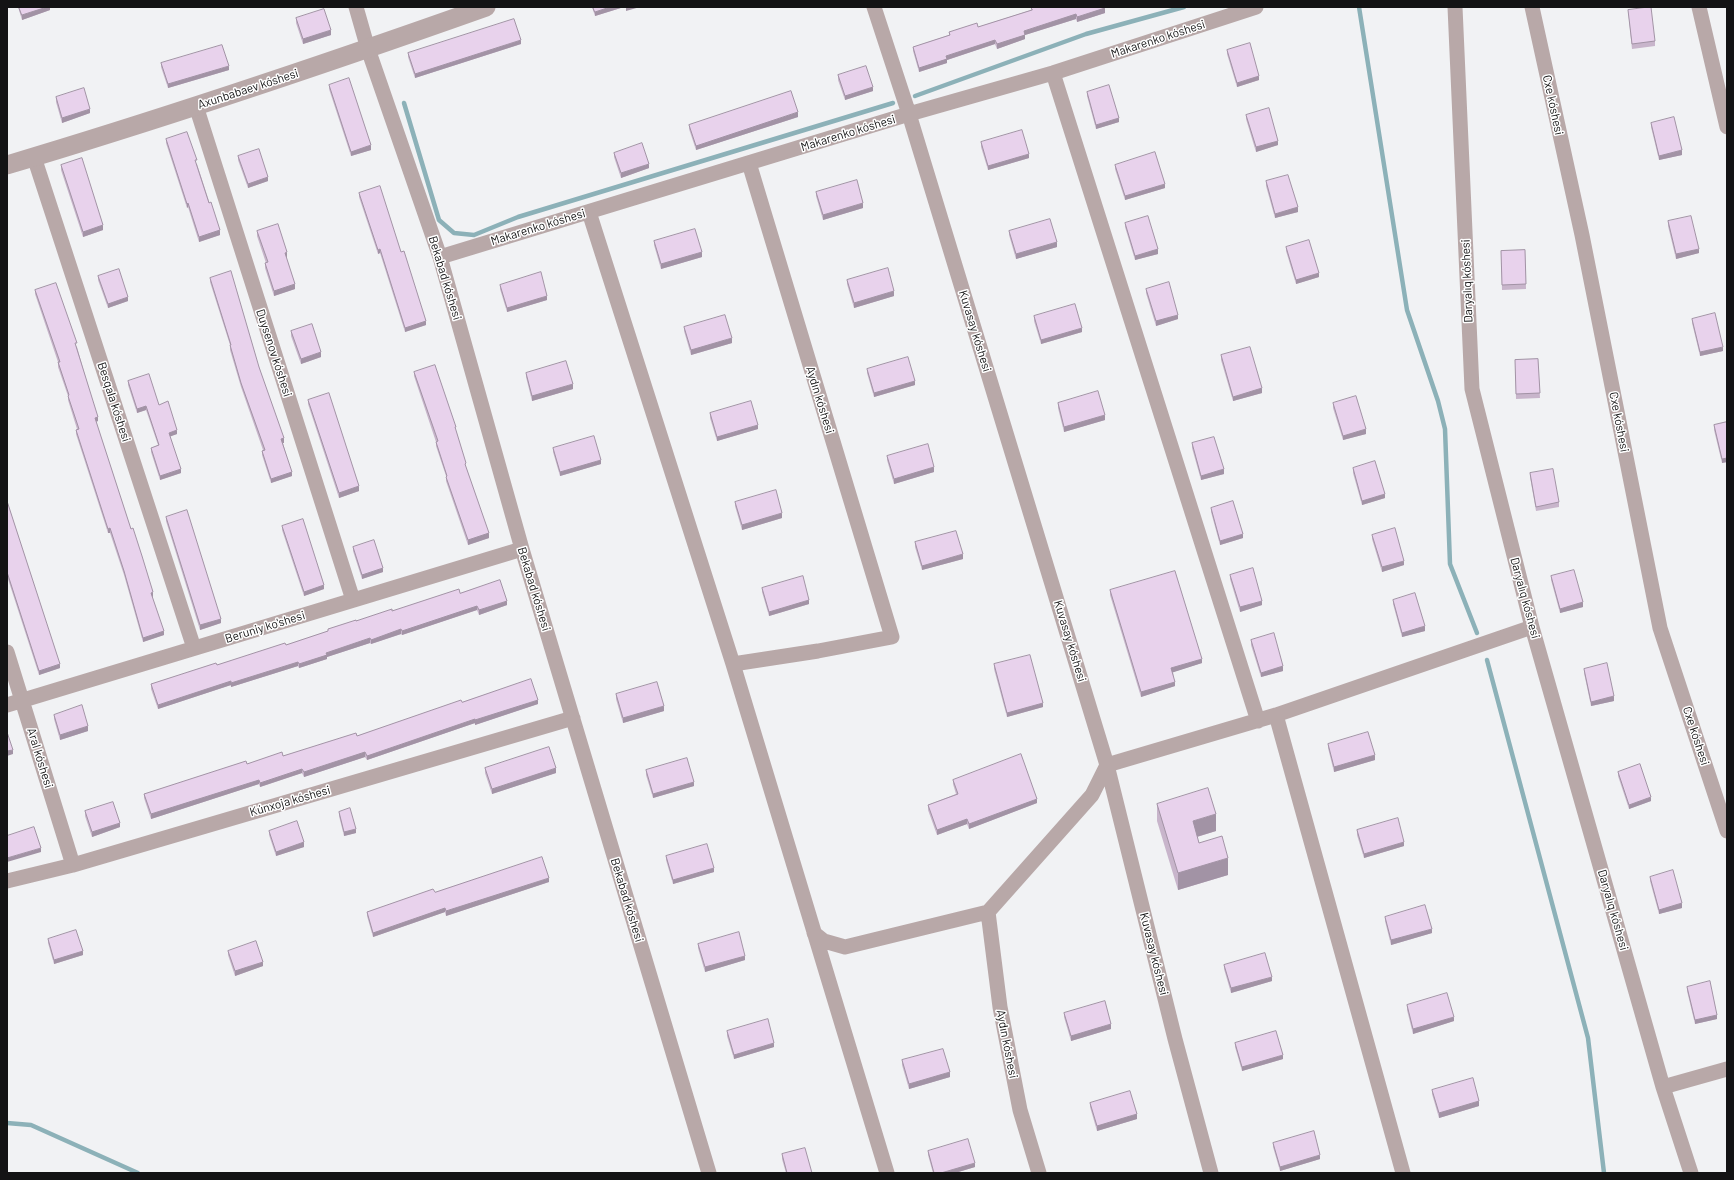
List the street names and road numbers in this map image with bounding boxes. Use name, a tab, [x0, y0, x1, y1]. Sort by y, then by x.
street label: Makarenko kóshesi	[1109, 17, 1207, 61]
street label: Axunbabaev kóshesi	[196, 66, 300, 112]
street label: Cxe kóshesi	[1540, 74, 1566, 136]
street label: Makarenko kóshesi	[799, 112, 897, 154]
street label: Makarenko kóshesi	[489, 206, 587, 248]
street label: Bekabad kóshesi	[425, 234, 465, 322]
street label: Daryalıq kóshesi	[1458, 239, 1476, 323]
street label: Kuvasay kóshesi	[956, 288, 994, 374]
street label: Duysenov kóshesi	[253, 307, 295, 399]
street label: Besqala kóshesi	[94, 360, 134, 444]
street label: Aydın kóshesi	[803, 365, 837, 435]
street label: Cxe kóshesi	[1606, 391, 1632, 453]
street label: Bekabad kóshesi	[514, 545, 554, 633]
street label: Daryalıq kóshesi	[1507, 556, 1543, 640]
street label: Kuvasay kóshesi	[1051, 598, 1089, 684]
street label: Beruniy ko'shesi	[223, 608, 307, 646]
street label: Cxe kóshesi	[1680, 705, 1712, 767]
street label: Aral kóshesi	[24, 726, 56, 790]
street label: Kúnxoja kóshesi	[248, 783, 332, 819]
street label: Bekabad kóshesi	[607, 856, 647, 944]
street label: Daryalıq kóshesi	[1595, 868, 1631, 952]
street label: Kuvasay kóshesi	[1137, 911, 1171, 997]
street label: Aydın kóshesi	[993, 1008, 1021, 1080]

